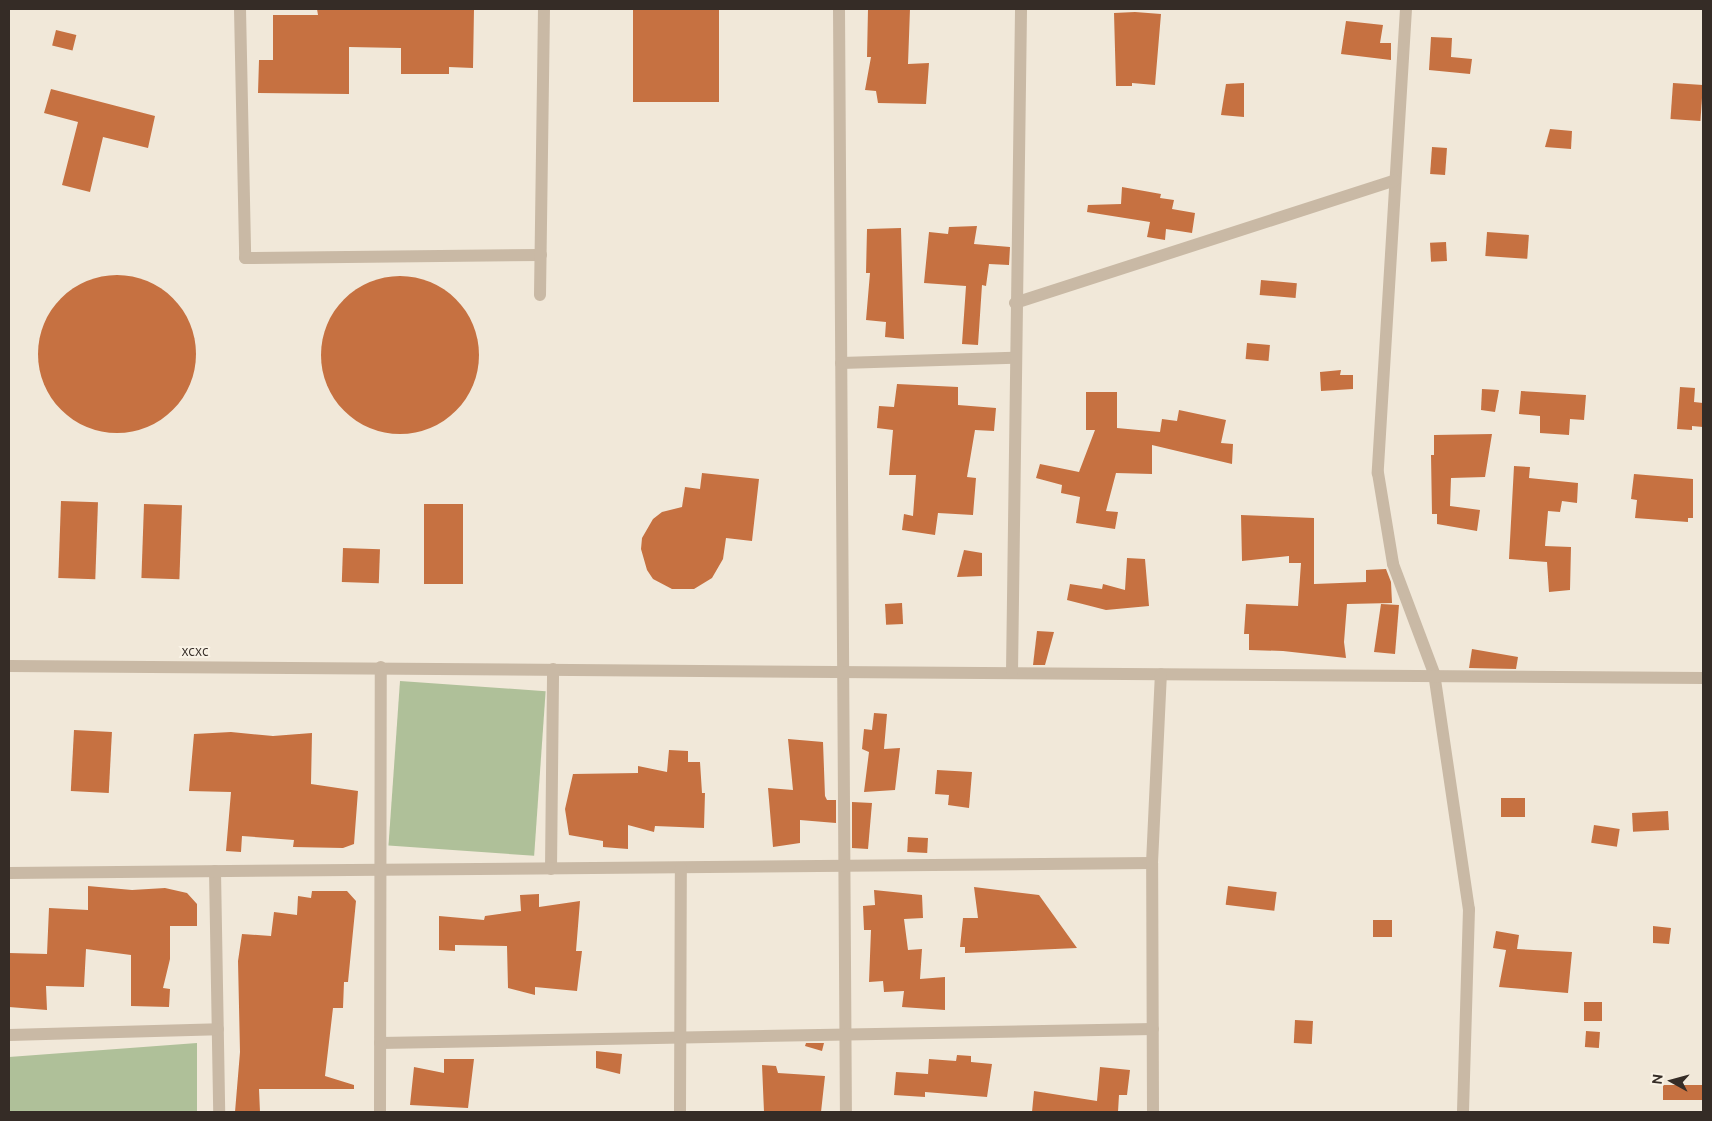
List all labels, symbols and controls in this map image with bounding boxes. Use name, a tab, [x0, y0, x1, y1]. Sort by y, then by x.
street label: xcxc	[181, 643, 209, 659]
north arrow	[1647, 1056, 1697, 1106]
text: N	[1649, 1073, 1666, 1085]

